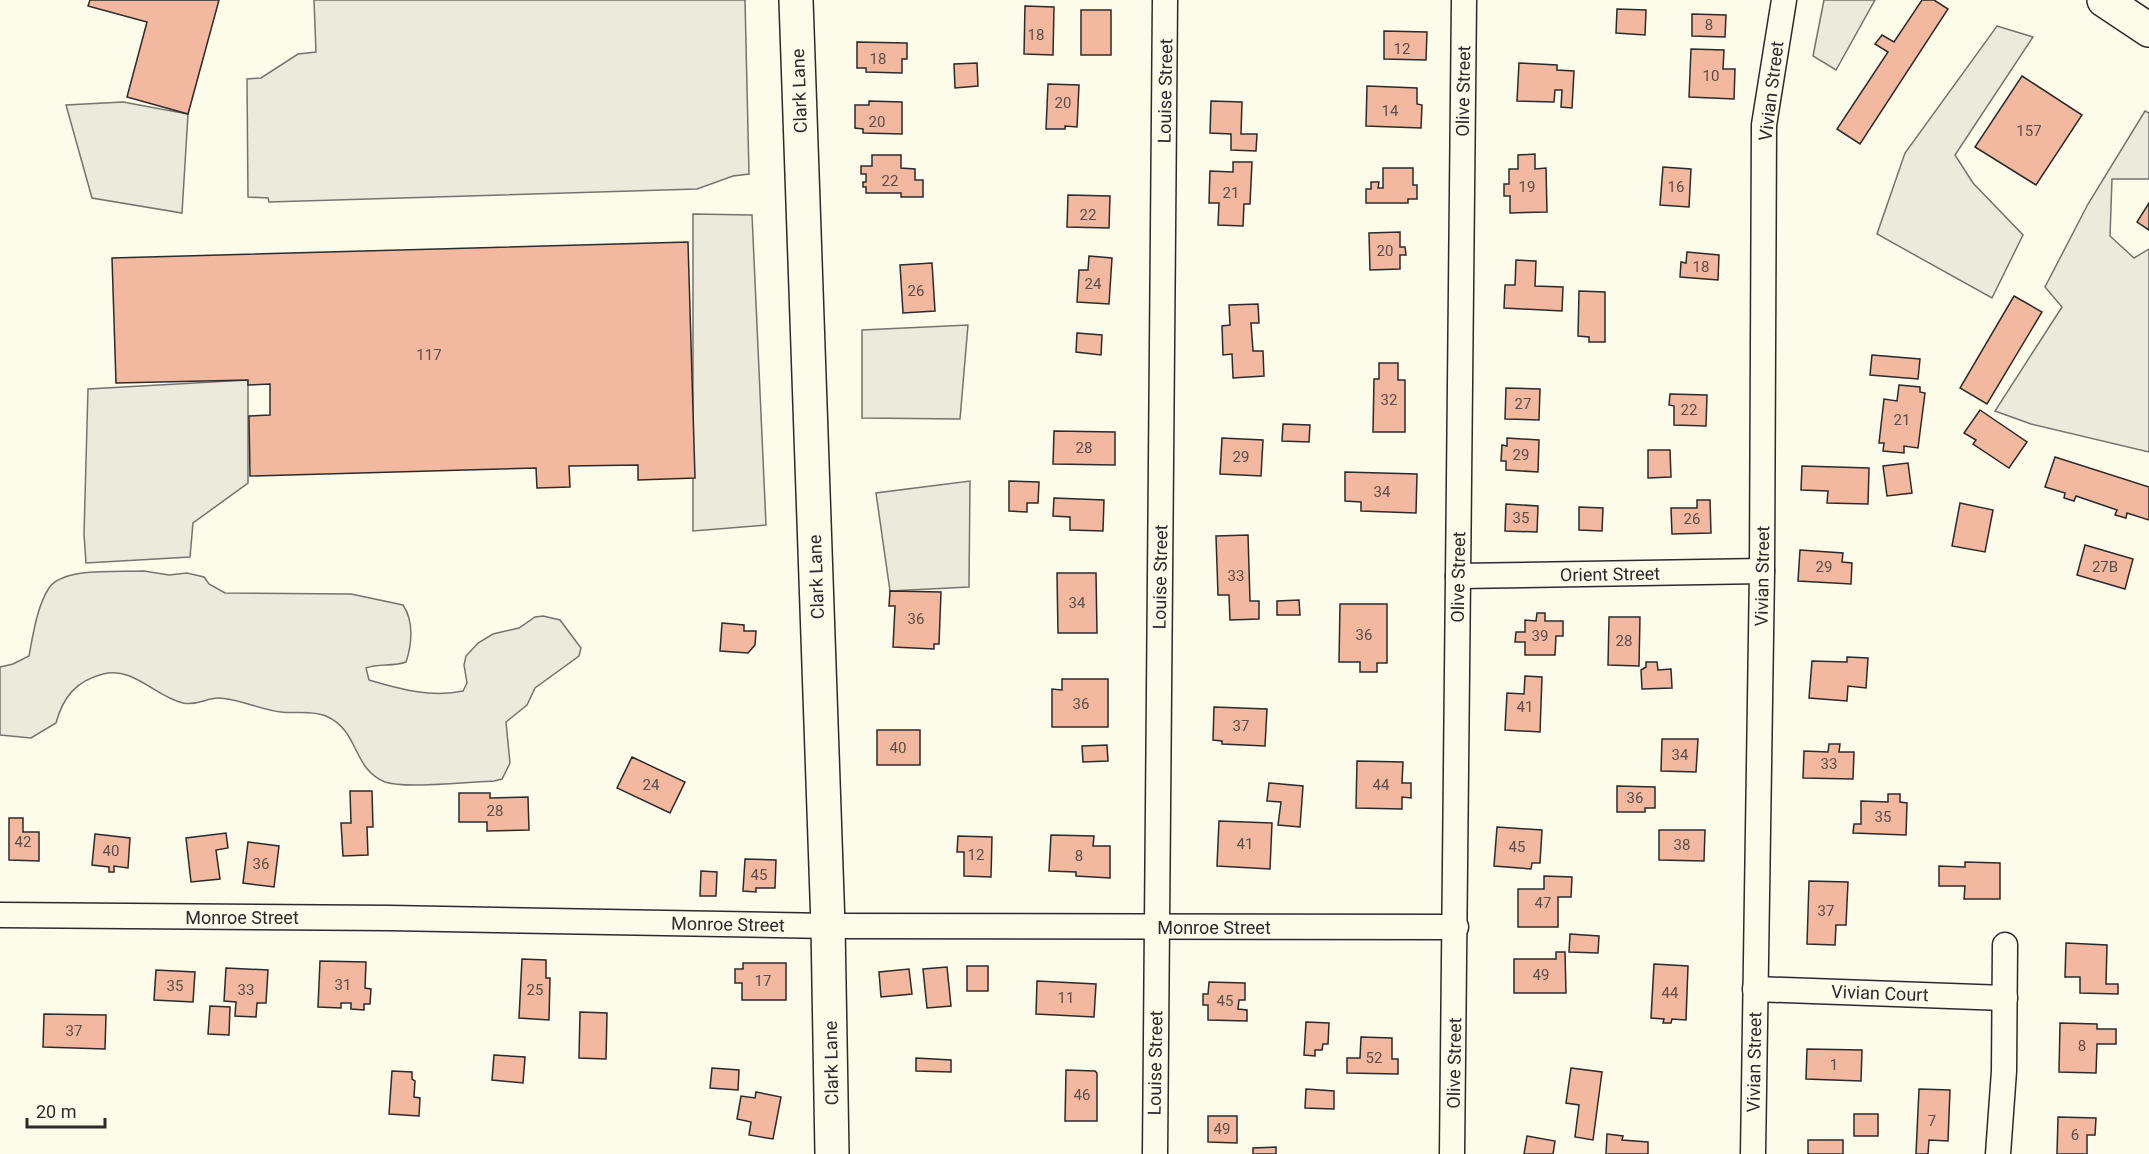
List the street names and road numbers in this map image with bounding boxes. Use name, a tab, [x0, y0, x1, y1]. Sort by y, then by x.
street label: Louise Street	[1154, 38, 1176, 144]
street label: Vivian Street	[1754, 40, 1788, 142]
street label: Olive Street	[1452, 45, 1474, 137]
street label: Clark Lane	[787, 48, 811, 134]
street label: Louise Street	[1149, 524, 1171, 630]
street label: Vivian Street	[1751, 525, 1773, 626]
street label: Olive Street	[1447, 531, 1469, 623]
street label: Clark Lane	[804, 534, 828, 620]
street label: Orient Street	[1560, 563, 1660, 585]
street label: Monroe Street	[185, 907, 299, 928]
street label: Monroe Street	[671, 913, 785, 935]
street label: Monroe Street	[1157, 917, 1271, 938]
street label: Vivian Court	[1831, 981, 1929, 1005]
street label: Louise Street	[1144, 1010, 1166, 1116]
street label: Vivian Street	[1743, 1011, 1765, 1112]
street label: Olive Street	[1443, 1017, 1465, 1109]
street label: Clark Lane	[820, 1021, 842, 1105]

